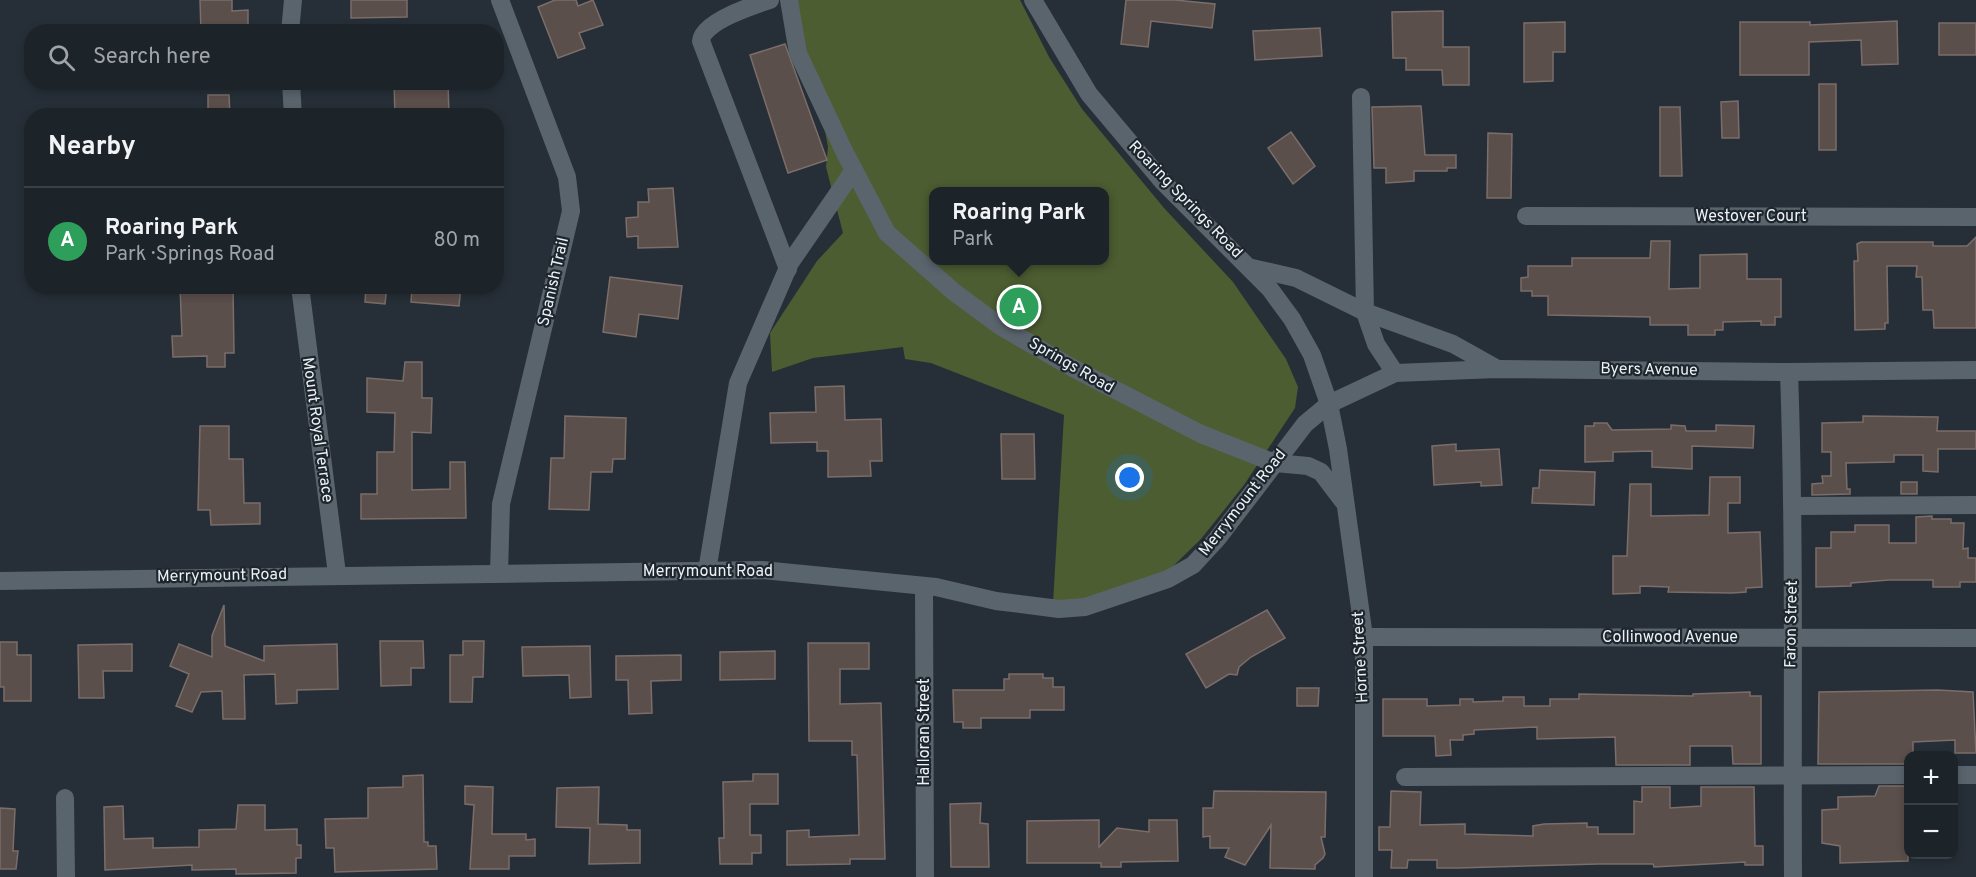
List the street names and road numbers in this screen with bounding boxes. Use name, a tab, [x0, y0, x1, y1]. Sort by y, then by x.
street label: Roaring Springs Road	[1124, 137, 1246, 263]
street label: Westover Court	[1695, 207, 1807, 227]
street label: Spanish Trail	[534, 236, 574, 328]
street label: Springs Road	[1025, 334, 1117, 398]
street label: Mount Royal Terrace	[297, 356, 337, 504]
street label: Byers Avenue	[1600, 359, 1698, 381]
street label: Merrymount Road	[1195, 446, 1291, 560]
street label: Merrymount Road	[643, 562, 773, 582]
street label: Merrymount Road	[157, 565, 287, 587]
street label: Faron Street	[1781, 580, 1803, 668]
street label: Horne Street	[1349, 611, 1373, 703]
street label: Collinwood Avenue	[1602, 628, 1738, 648]
street label: Halloran Street	[915, 678, 935, 786]

